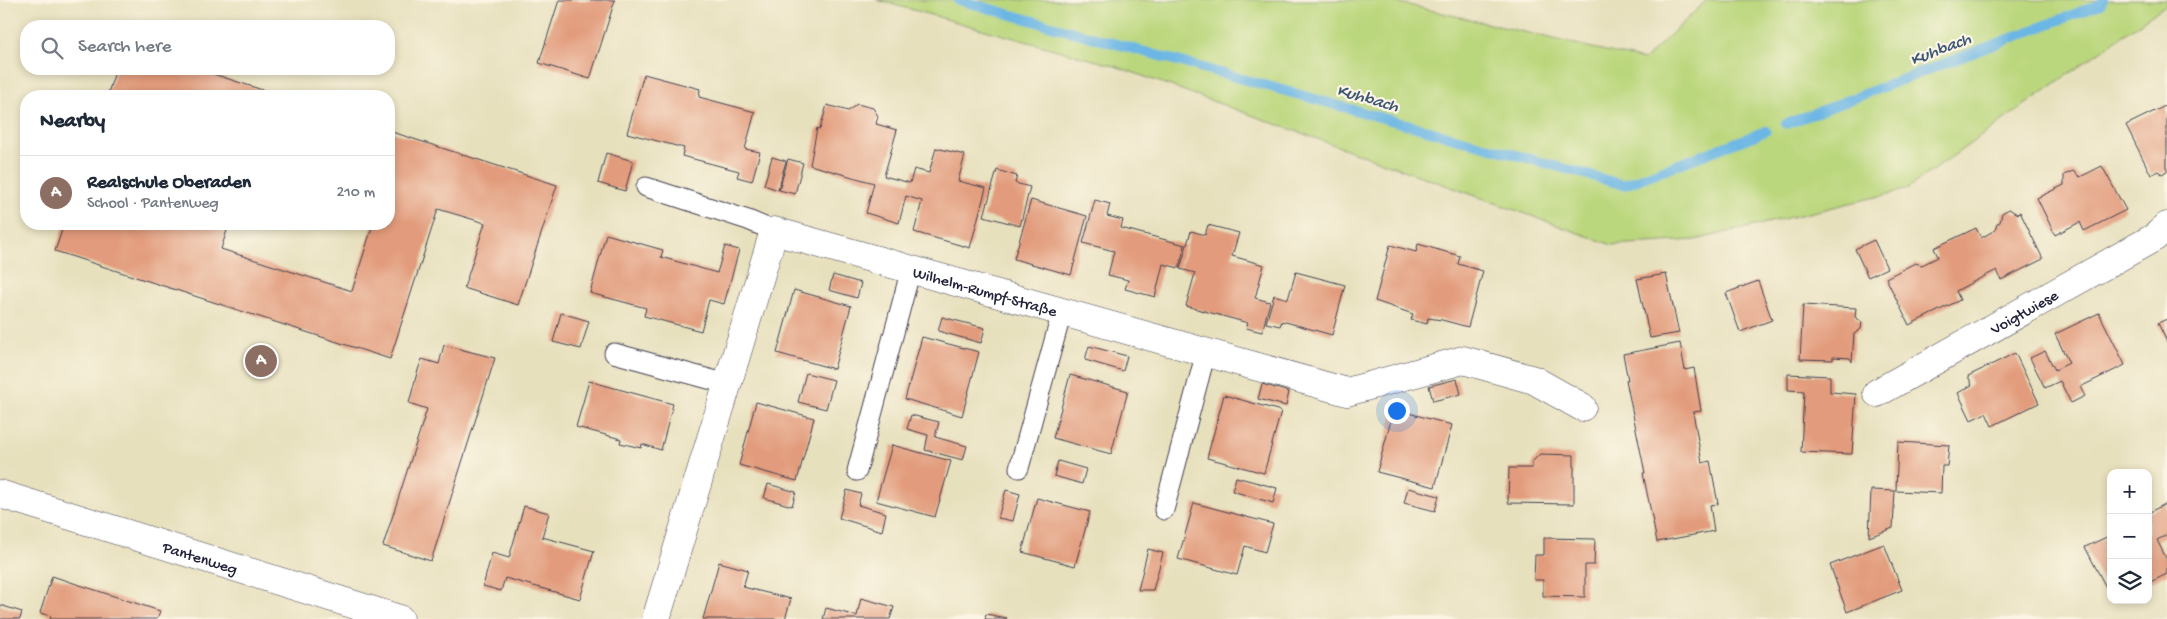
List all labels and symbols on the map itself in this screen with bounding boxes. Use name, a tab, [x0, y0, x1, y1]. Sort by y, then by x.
water label: Kuhbach	[1908, 29, 1975, 71]
water label: Kuhbach	[1334, 81, 1401, 118]
street label: Wilhelm-Rumpf-Straße	[910, 264, 1059, 323]
street label: Voigtwiese	[1987, 287, 2063, 341]
pin: A	[245, 342, 277, 380]
your location	[1384, 398, 1410, 424]
street label: Pantenweg	[159, 539, 239, 581]

